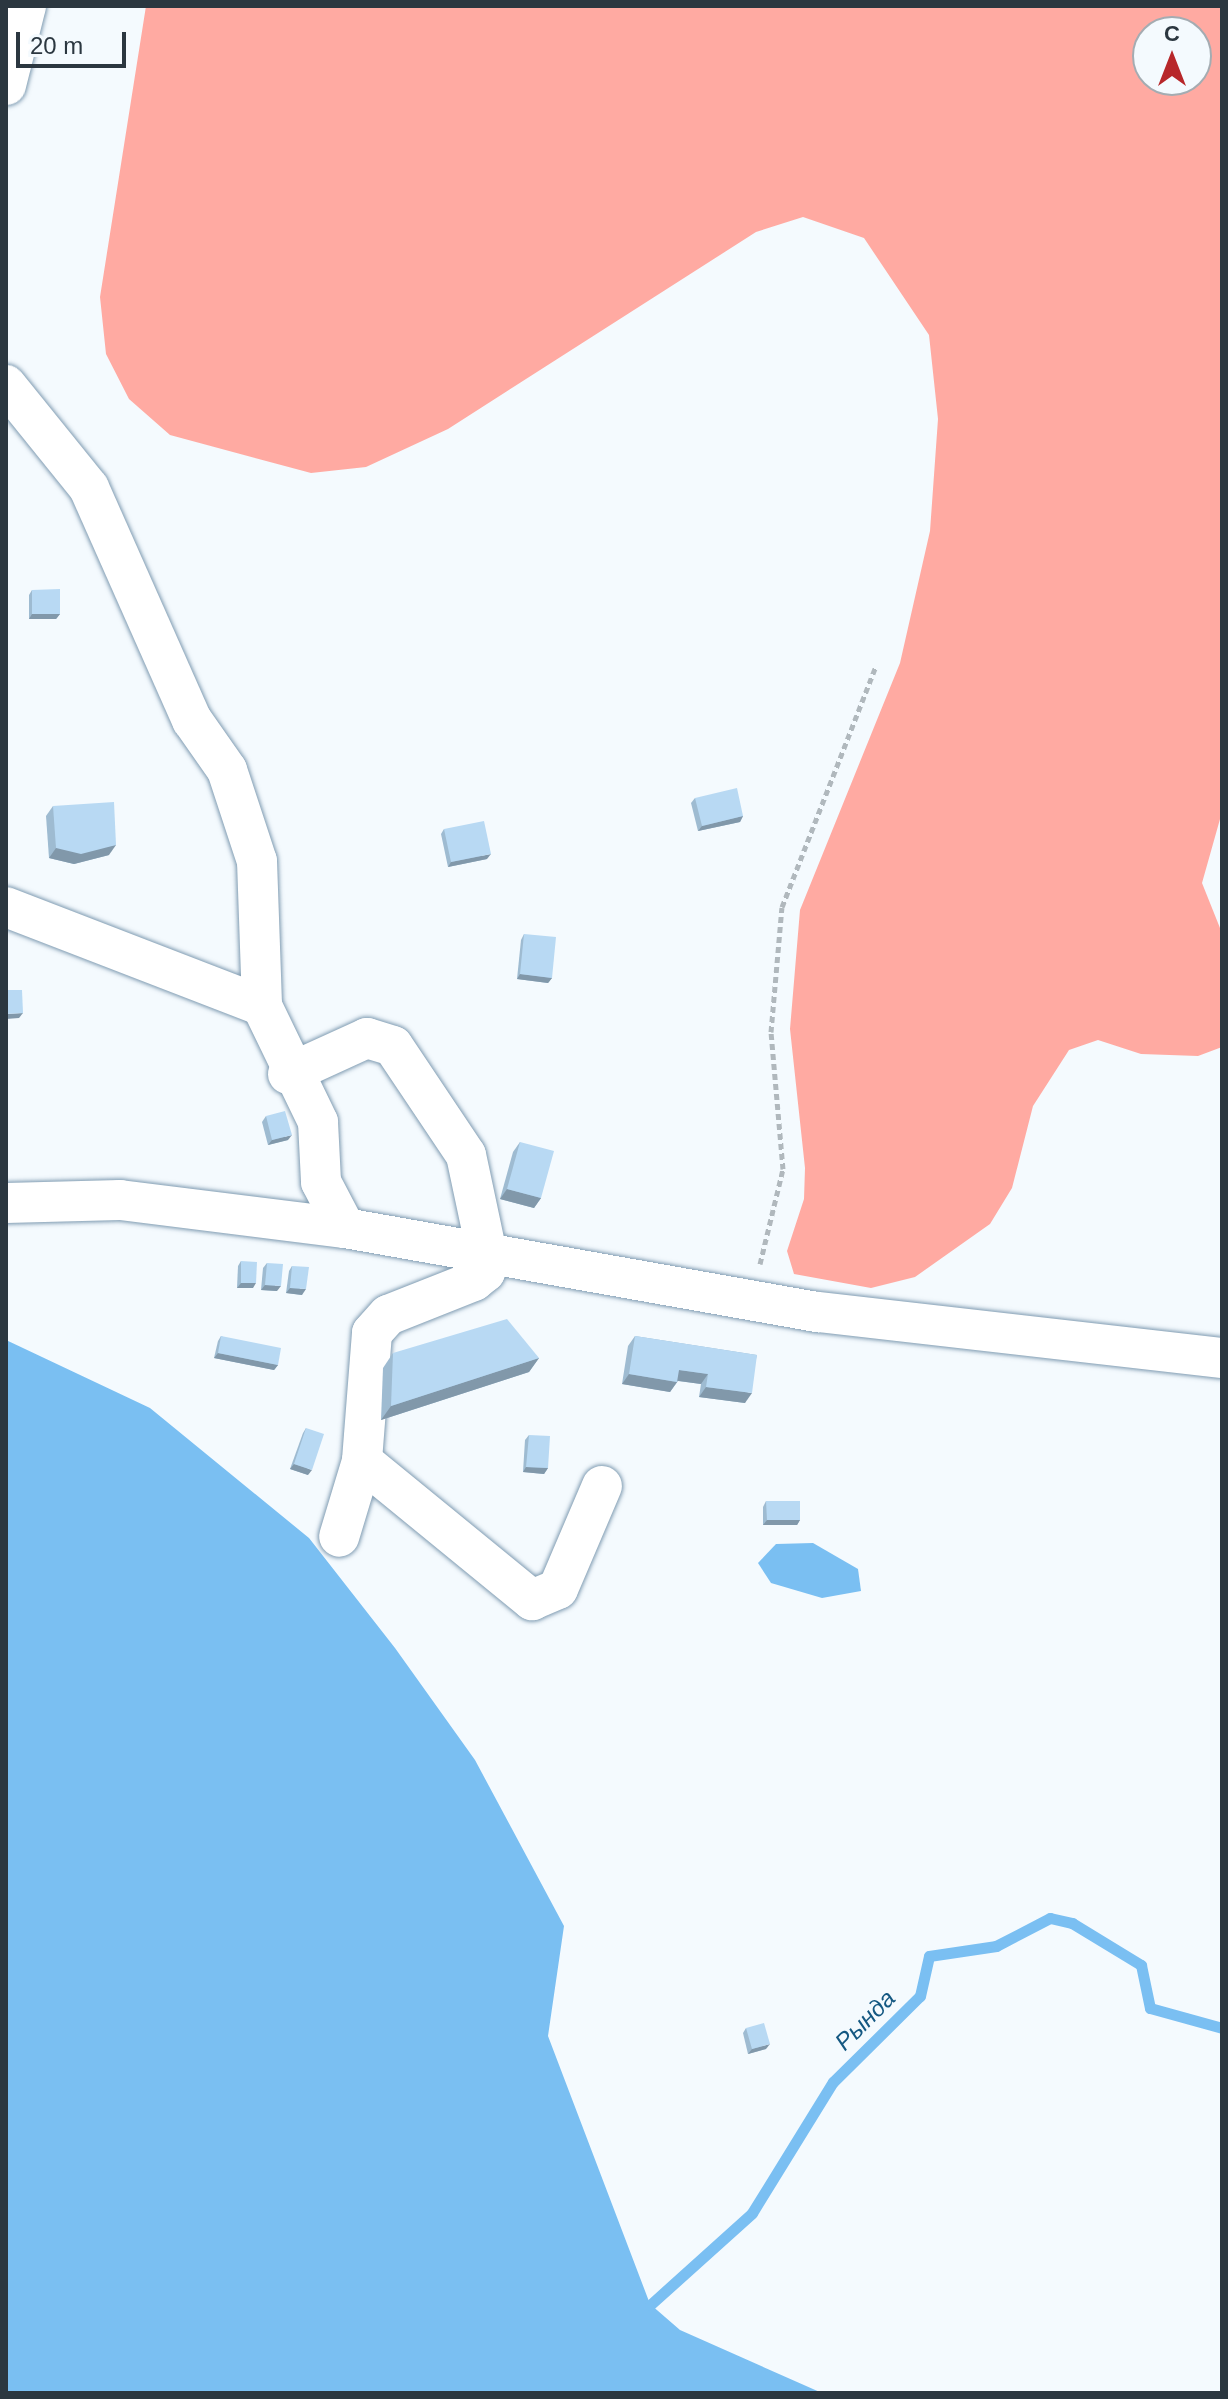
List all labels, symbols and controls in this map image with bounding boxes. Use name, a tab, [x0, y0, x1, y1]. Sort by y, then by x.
scale bar	[20, 16, 130, 66]
north arrow	[1132, 16, 1212, 96]
text: С	[1164, 21, 1180, 46]
text: 20 m	[30, 32, 83, 59]
water label: Рында	[829, 1984, 901, 2056]

